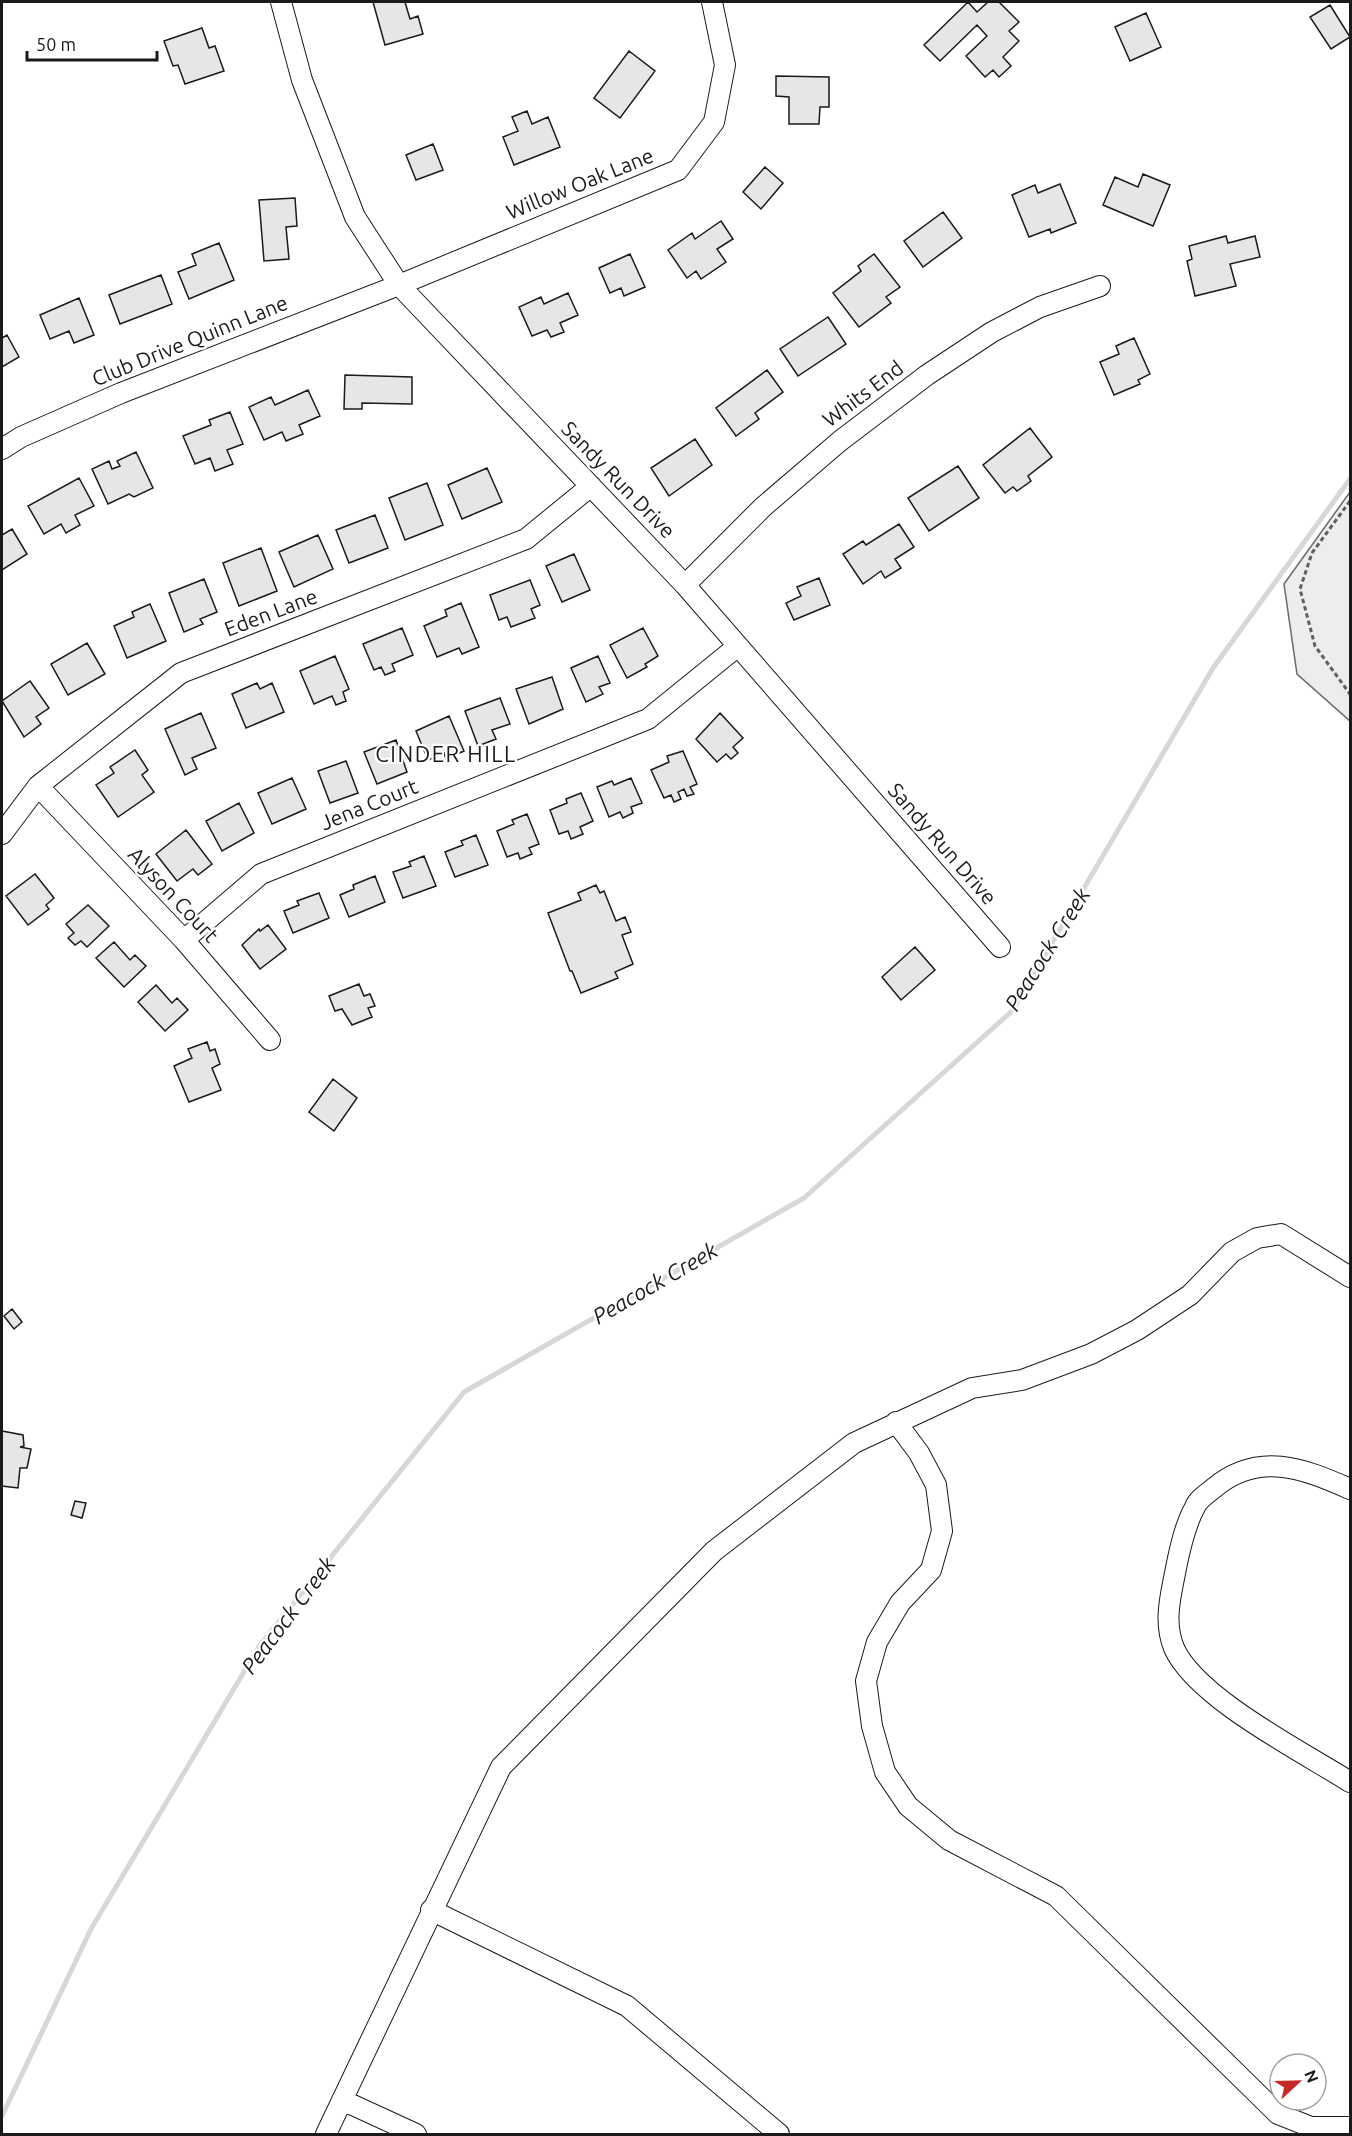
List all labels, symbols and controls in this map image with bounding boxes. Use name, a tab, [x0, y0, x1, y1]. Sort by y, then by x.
scale bar	[27, 24, 158, 62]
text: 50 m	[36, 34, 76, 54]
street label: Willow Oak Lane	[502, 143, 657, 224]
street label: Club Drive Quinn Lane	[88, 290, 291, 390]
street label: Whits End	[817, 355, 907, 431]
street label: Sandy Run Drive	[557, 416, 680, 543]
street label: Eden Lane	[221, 583, 320, 641]
district label: CINDER HILL	[375, 741, 517, 766]
street label: Jena Court	[316, 774, 421, 834]
street label: Sandy Run Drive	[884, 778, 1002, 909]
street label: Alyson Court	[124, 842, 224, 947]
water label: Peacock Creek	[999, 882, 1095, 1015]
water label: Peacock Creek	[588, 1236, 722, 1328]
water label: Peacock Creek	[235, 1551, 340, 1678]
north arrow	[1268, 2052, 1328, 2112]
text: N	[1301, 2067, 1322, 2085]

